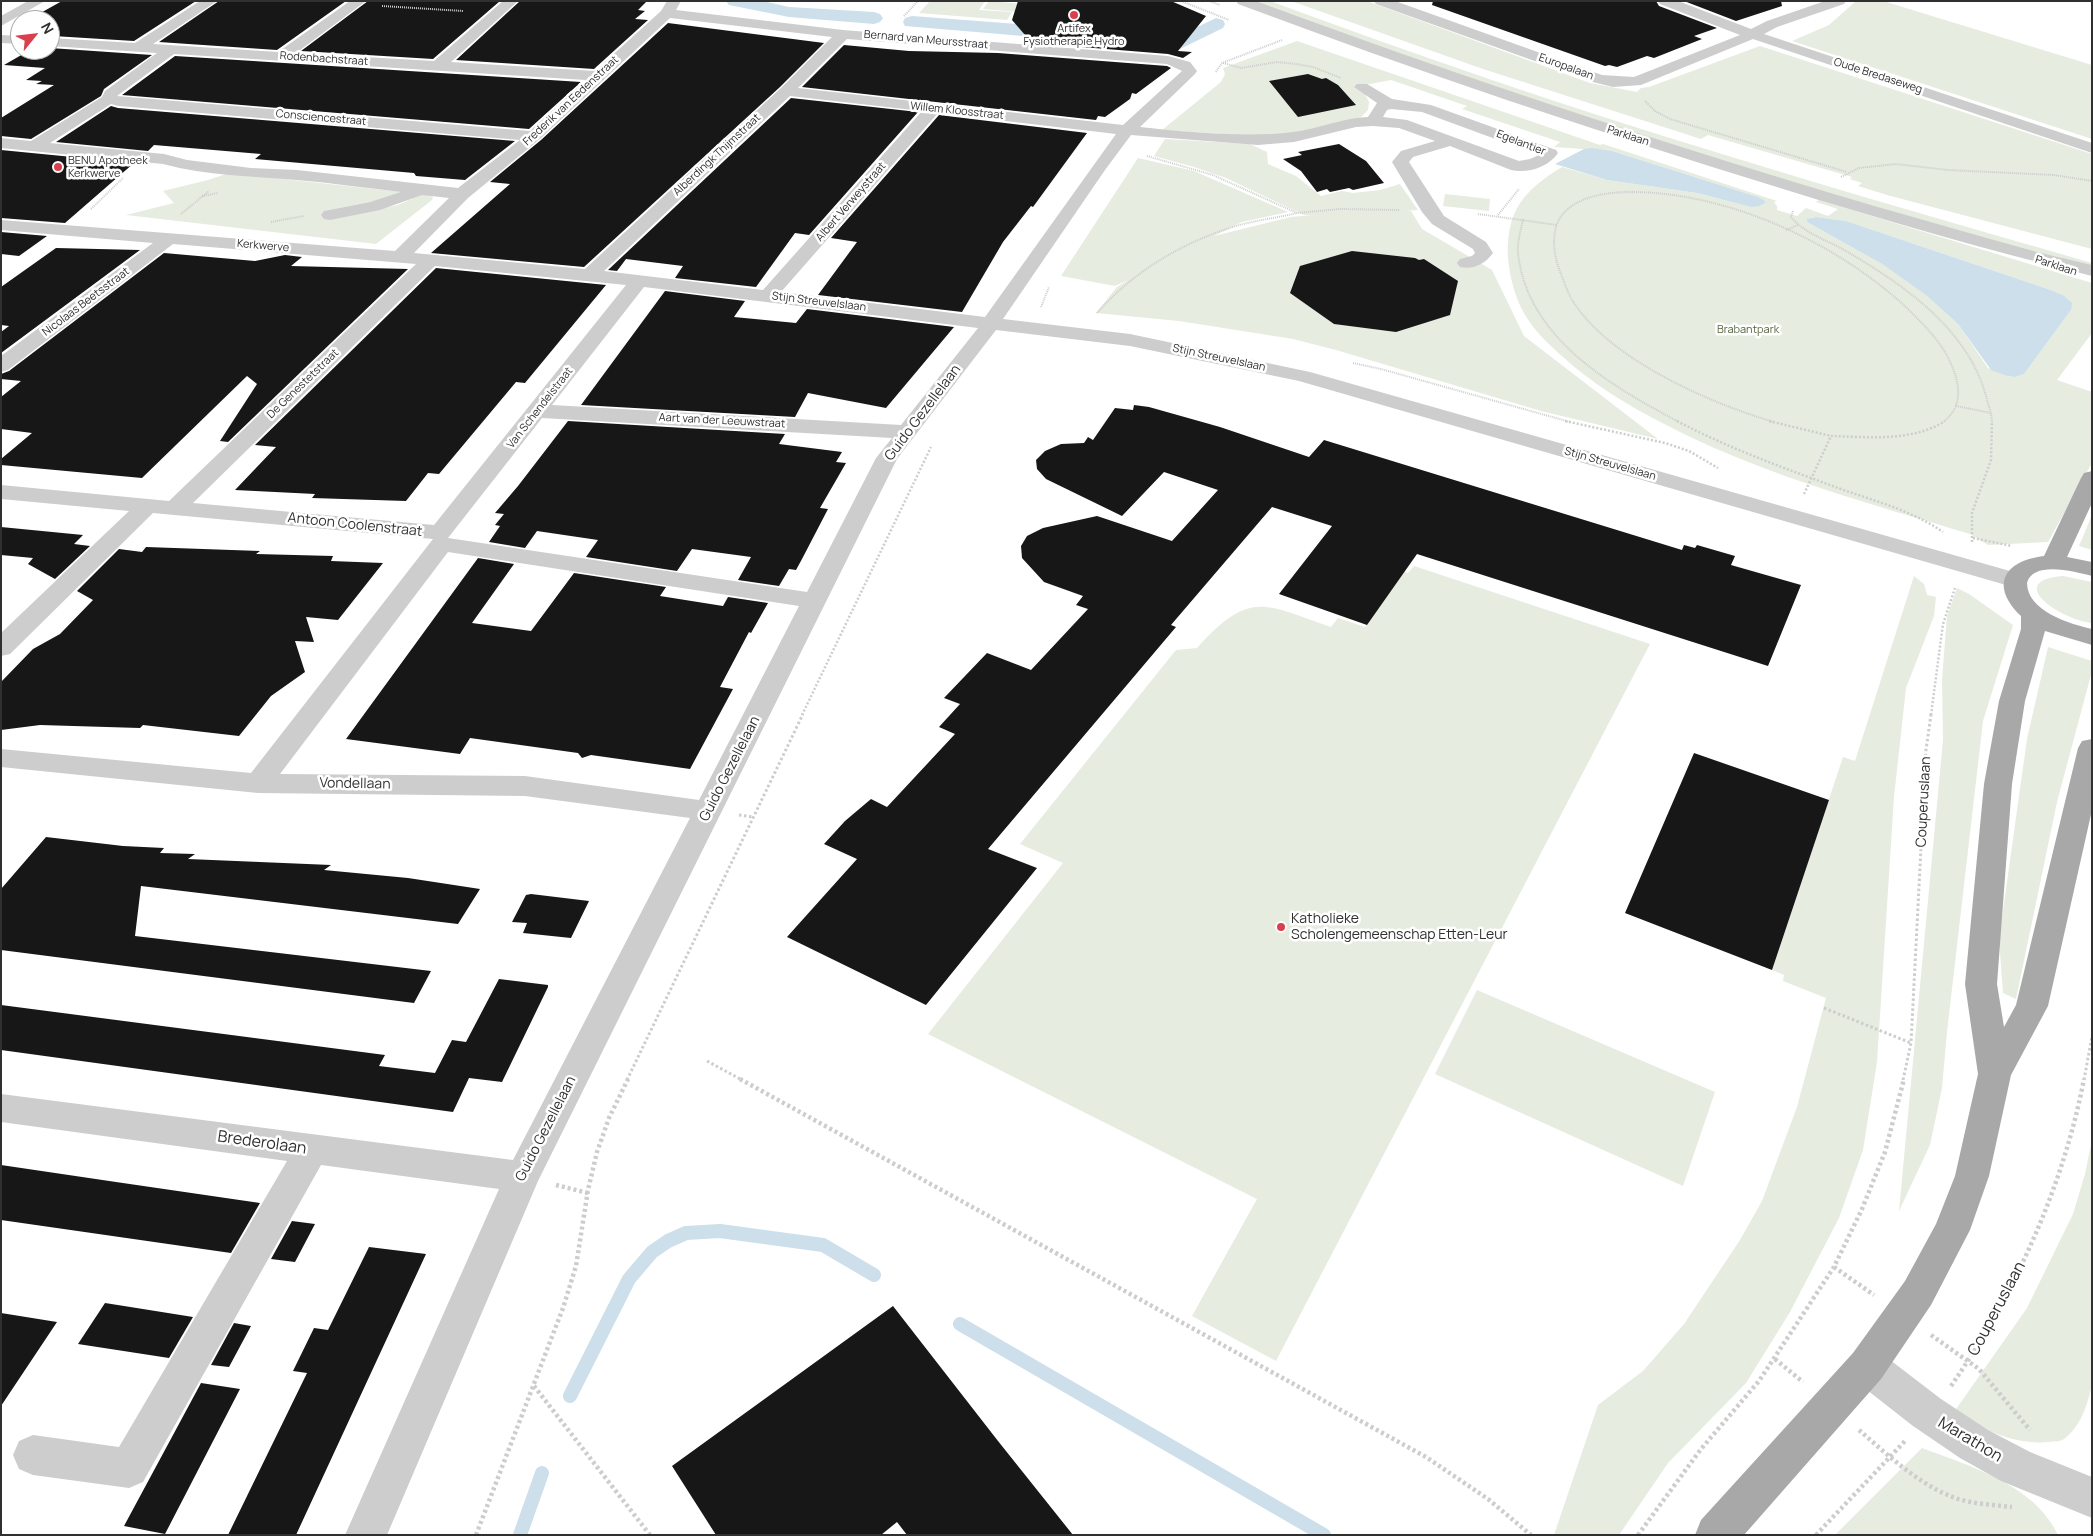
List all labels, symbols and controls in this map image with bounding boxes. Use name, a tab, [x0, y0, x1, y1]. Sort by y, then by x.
marker: Artifex Fysiotherapie Hydro	[1068, 9, 1080, 21]
north arrow	[10, 10, 60, 60]
text: N	[37, 19, 58, 37]
place label: Artifex Fysiotherapie Hydro	[1023, 22, 1125, 48]
street label: Bernard van Meursstraat	[863, 28, 989, 52]
street label: Rodenbachstraat	[279, 49, 369, 69]
street label: Europalaan	[1537, 51, 1595, 83]
street label: Frederik van Eedenstraat	[521, 53, 621, 149]
street label: Oude Bredaseweg	[1832, 55, 1924, 97]
street label: Willem Kloosstraat	[910, 100, 1004, 122]
street label: Consciencestraat	[275, 107, 367, 129]
street label: Alberdingk Thijmstraat	[671, 111, 763, 199]
street label: Parklaan	[1605, 123, 1651, 149]
street label: Egelantier	[1494, 128, 1548, 158]
place label: BENU Apotheek Kerkwerve	[68, 154, 148, 180]
street label: Albert Verweystraat	[813, 160, 889, 244]
marker: BENU Apotheek Kerkwerve	[52, 161, 64, 173]
street label: Kerkwerve	[236, 237, 290, 255]
street label: Parklaan	[2033, 253, 2079, 279]
street label: Nicolaas Beetsstraat	[40, 265, 132, 339]
street label: Stijn Streuvelslaan	[771, 290, 867, 314]
park label: Brabantpark	[1717, 323, 1779, 337]
street label: Stijn Streuvelslaan	[1171, 342, 1267, 374]
street label: De Genestetstraat	[264, 346, 342, 422]
street label: Guido Gezellelaan	[881, 362, 965, 464]
street label: Van Schendelstraat	[504, 365, 576, 451]
street label: Aart van der Leeuwstraat	[658, 411, 786, 431]
street label: Stijn Streuvelslaan	[1563, 445, 1657, 483]
street label: Antoon Coolenstraat	[287, 510, 423, 540]
street label: Guido Gezellelaan	[696, 714, 764, 824]
street label: Couperuslaan	[1913, 756, 1935, 848]
street label: Vondellaan	[319, 775, 391, 793]
place label: Katholieke Scholengemeenschap Etten-Leur	[1291, 911, 1508, 944]
marker: Katholieke Scholengemeenschap Etten-Leur	[1275, 921, 1287, 933]
street label: Guido Gezellelaan	[512, 1074, 580, 1184]
street label: Brederolaan	[216, 1127, 308, 1159]
street label: Couperuslaan	[1964, 1259, 2030, 1359]
street label: Marathon	[1934, 1413, 2006, 1467]

